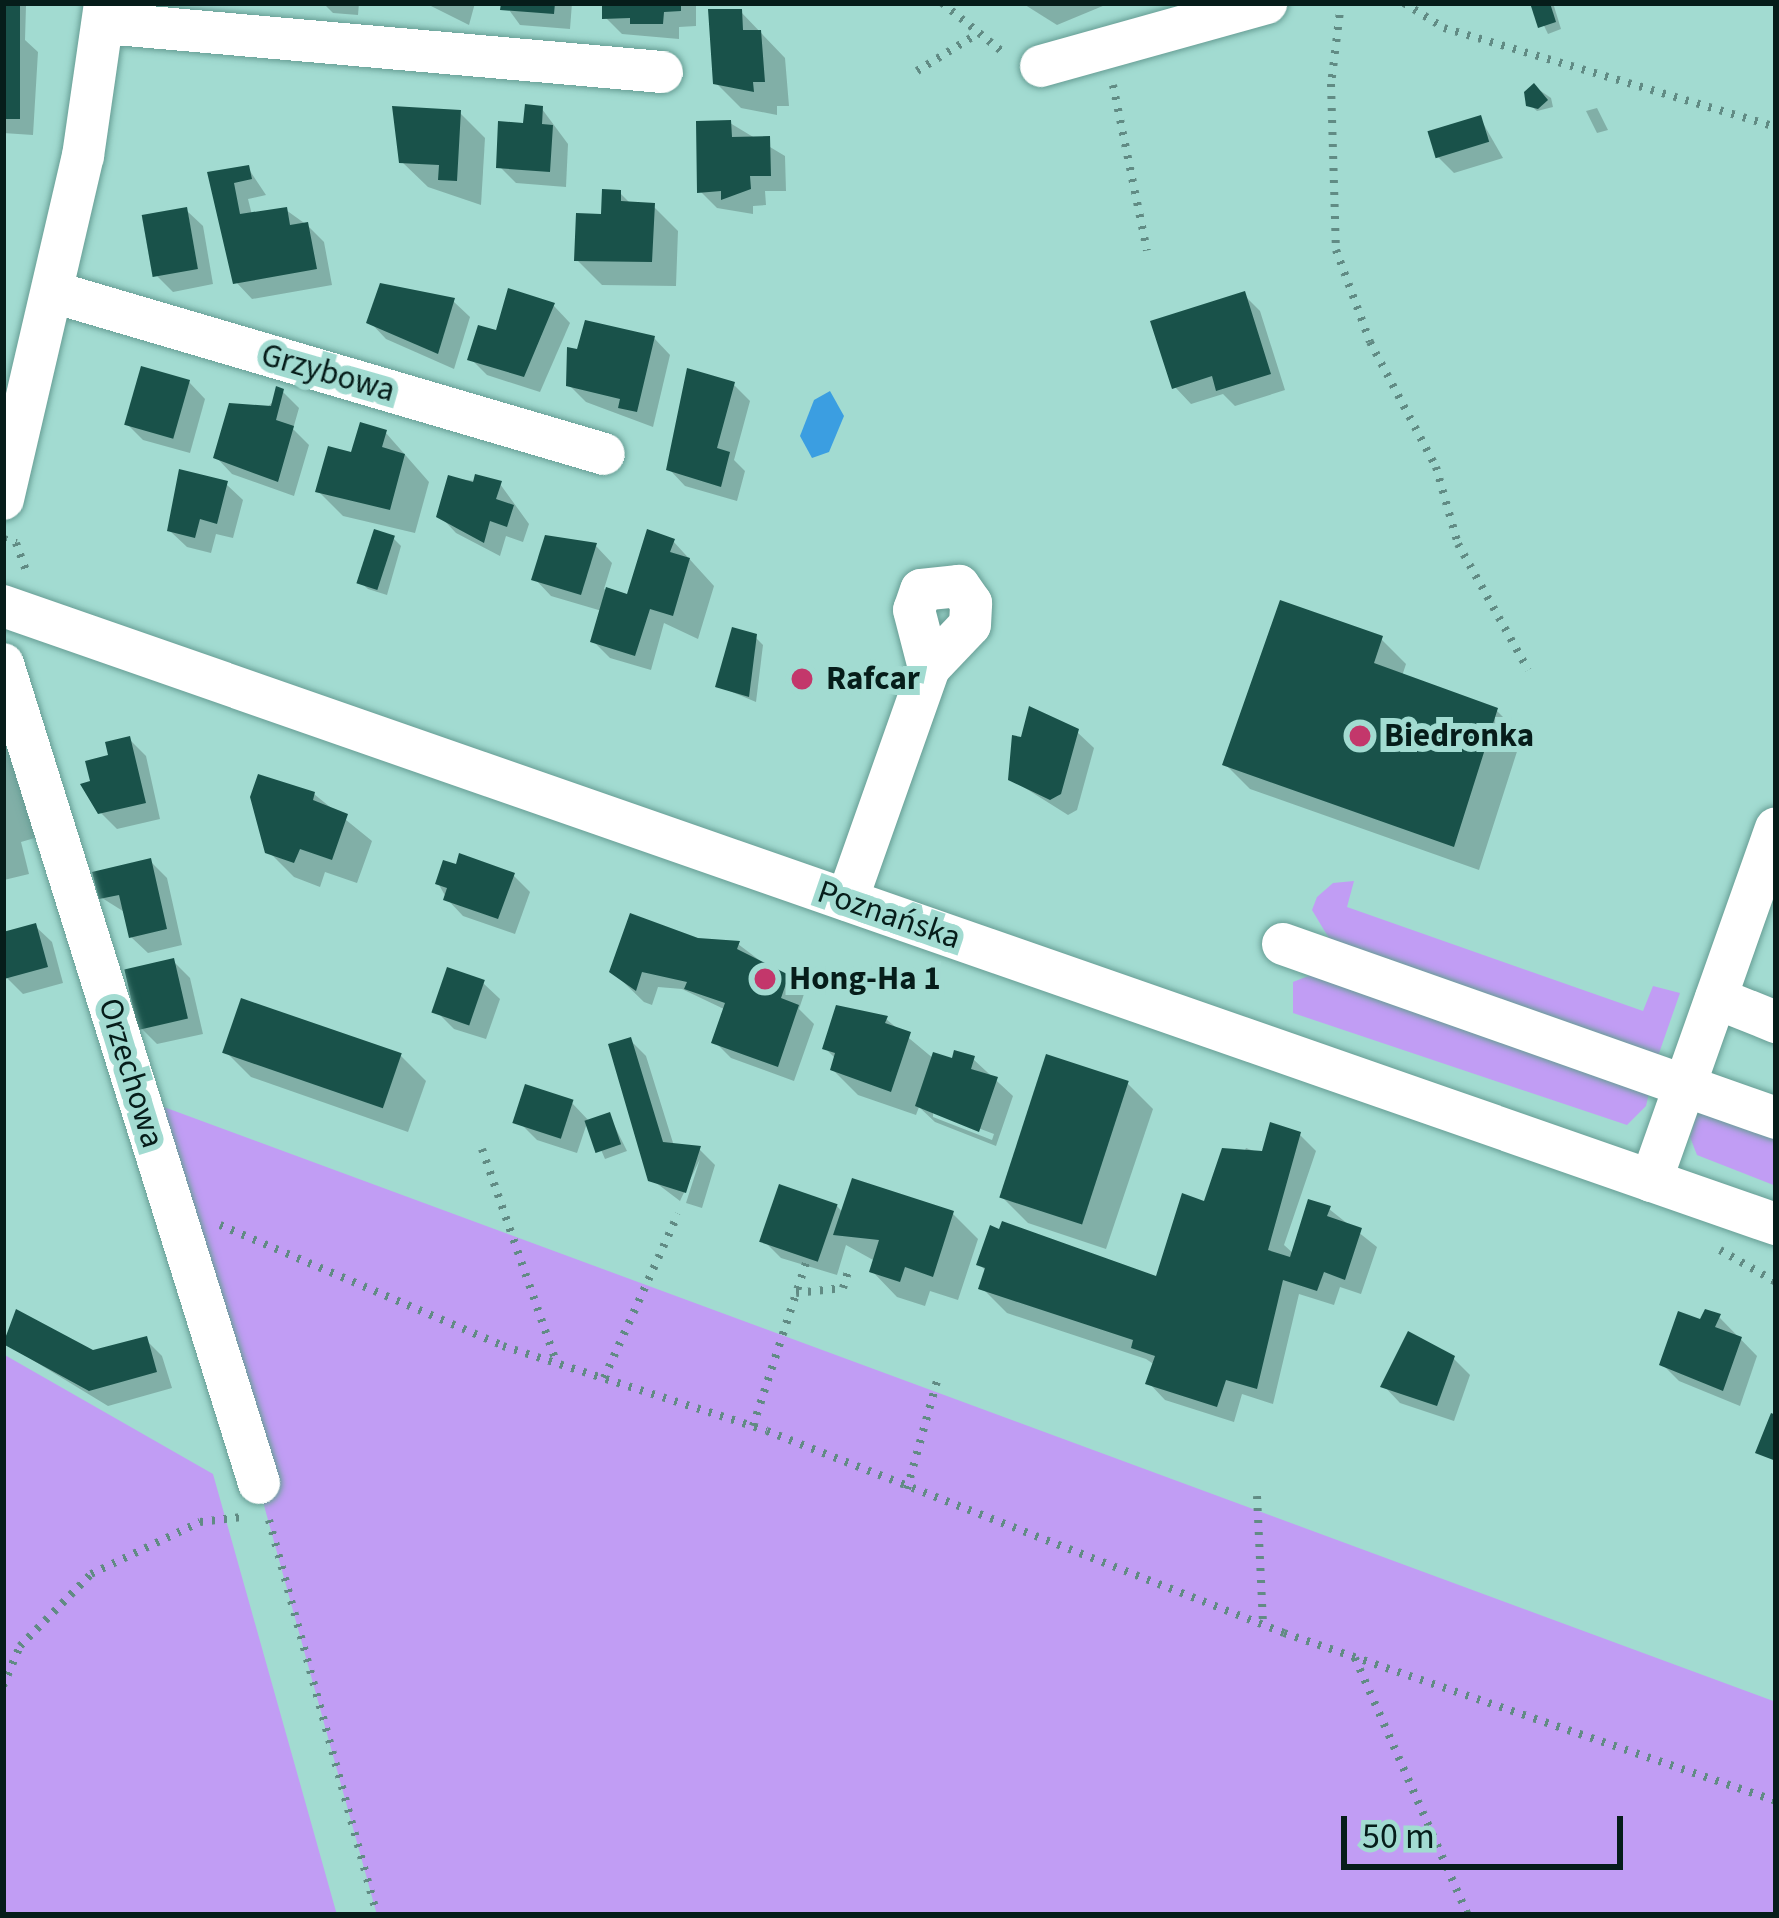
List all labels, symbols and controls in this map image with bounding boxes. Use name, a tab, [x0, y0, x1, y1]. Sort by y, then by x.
street label: Grzybowa	[257, 335, 399, 411]
place label: Rafcar	[826, 659, 920, 699]
marker: Rafcar	[789, 666, 815, 692]
place label: Biedronka	[1384, 716, 1534, 756]
marker: Biedronka	[1347, 723, 1373, 749]
street label: Poznańska	[812, 872, 966, 958]
place label: Hong-Ha 1	[789, 959, 941, 999]
marker: Hong-Ha 1	[752, 966, 778, 992]
street label: Orzechowa	[90, 994, 172, 1152]
scale bar	[1347, 1792, 1629, 1866]
text: 50 m	[1362, 1811, 1435, 1862]

